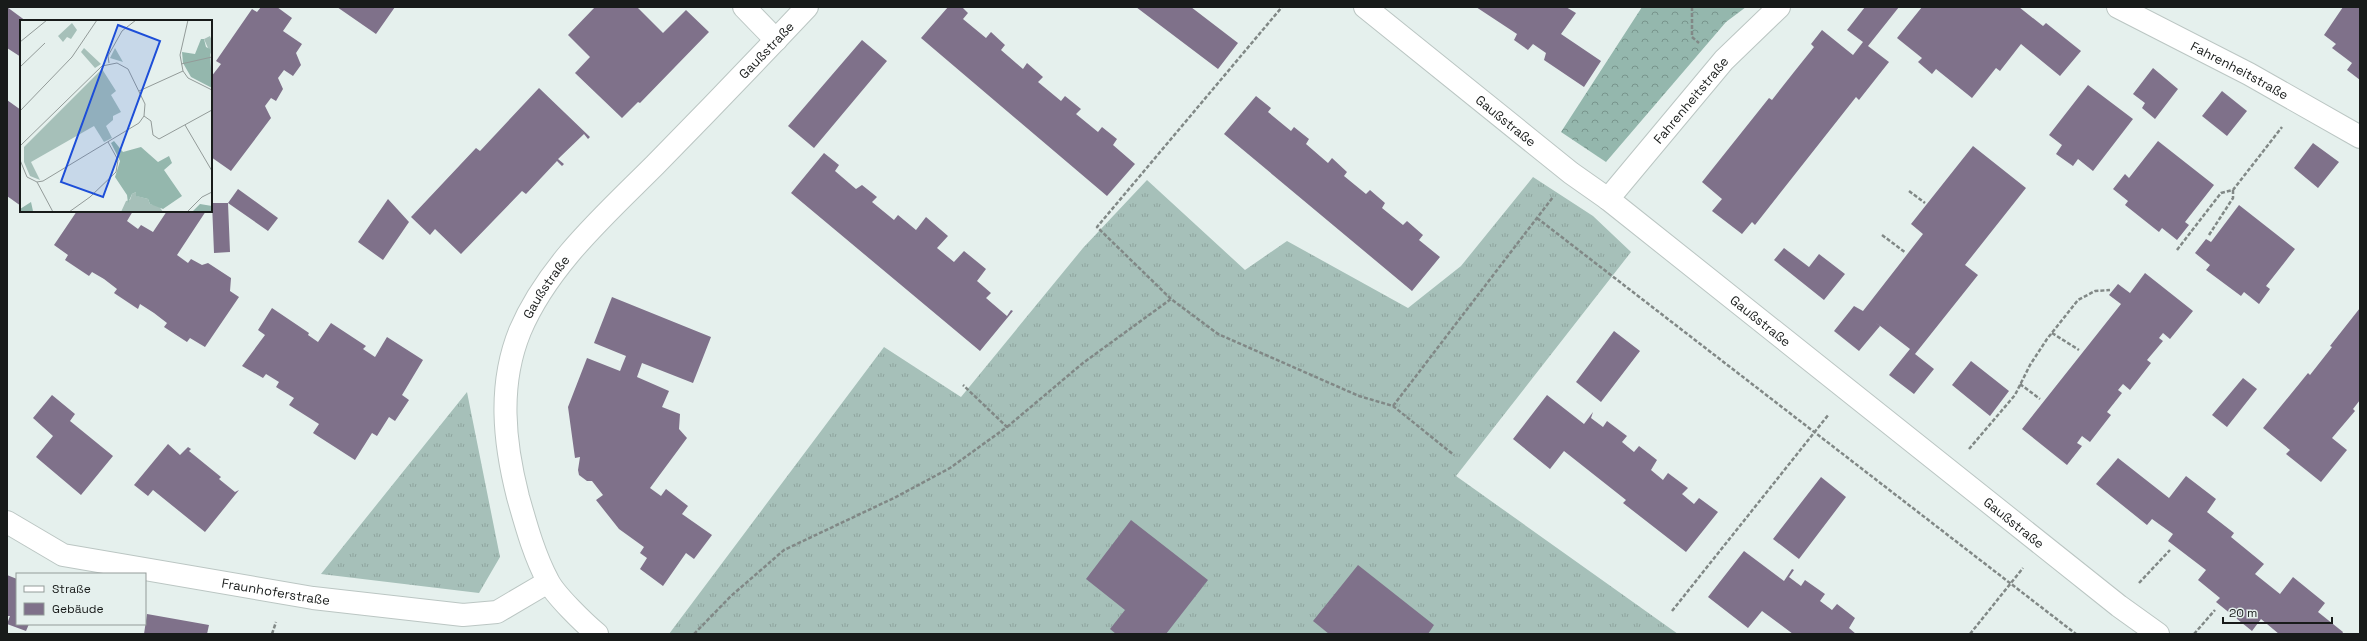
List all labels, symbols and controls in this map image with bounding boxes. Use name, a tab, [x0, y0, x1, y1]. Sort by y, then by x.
street label: Gaußstraße	[735, 18, 798, 83]
inset map	[20, 20, 212, 212]
street label: Fahrenheitstraße	[2188, 38, 2291, 104]
street label: Fahrenheitstraße	[1650, 53, 1732, 147]
street label: Gaußstraße	[1472, 92, 1539, 150]
street label: Gaußstraße	[519, 252, 573, 322]
street label: Gaußstraße	[1727, 292, 1794, 350]
street label: Gaußstraße	[1980, 494, 2048, 552]
legend	[16, 573, 146, 625]
street label: Fraunhoferstraße	[220, 574, 331, 609]
text: Straße	[52, 581, 91, 597]
scale bar	[2223, 599, 2332, 625]
text: Gebäude	[52, 601, 104, 617]
text: 20 m	[2229, 605, 2257, 621]

